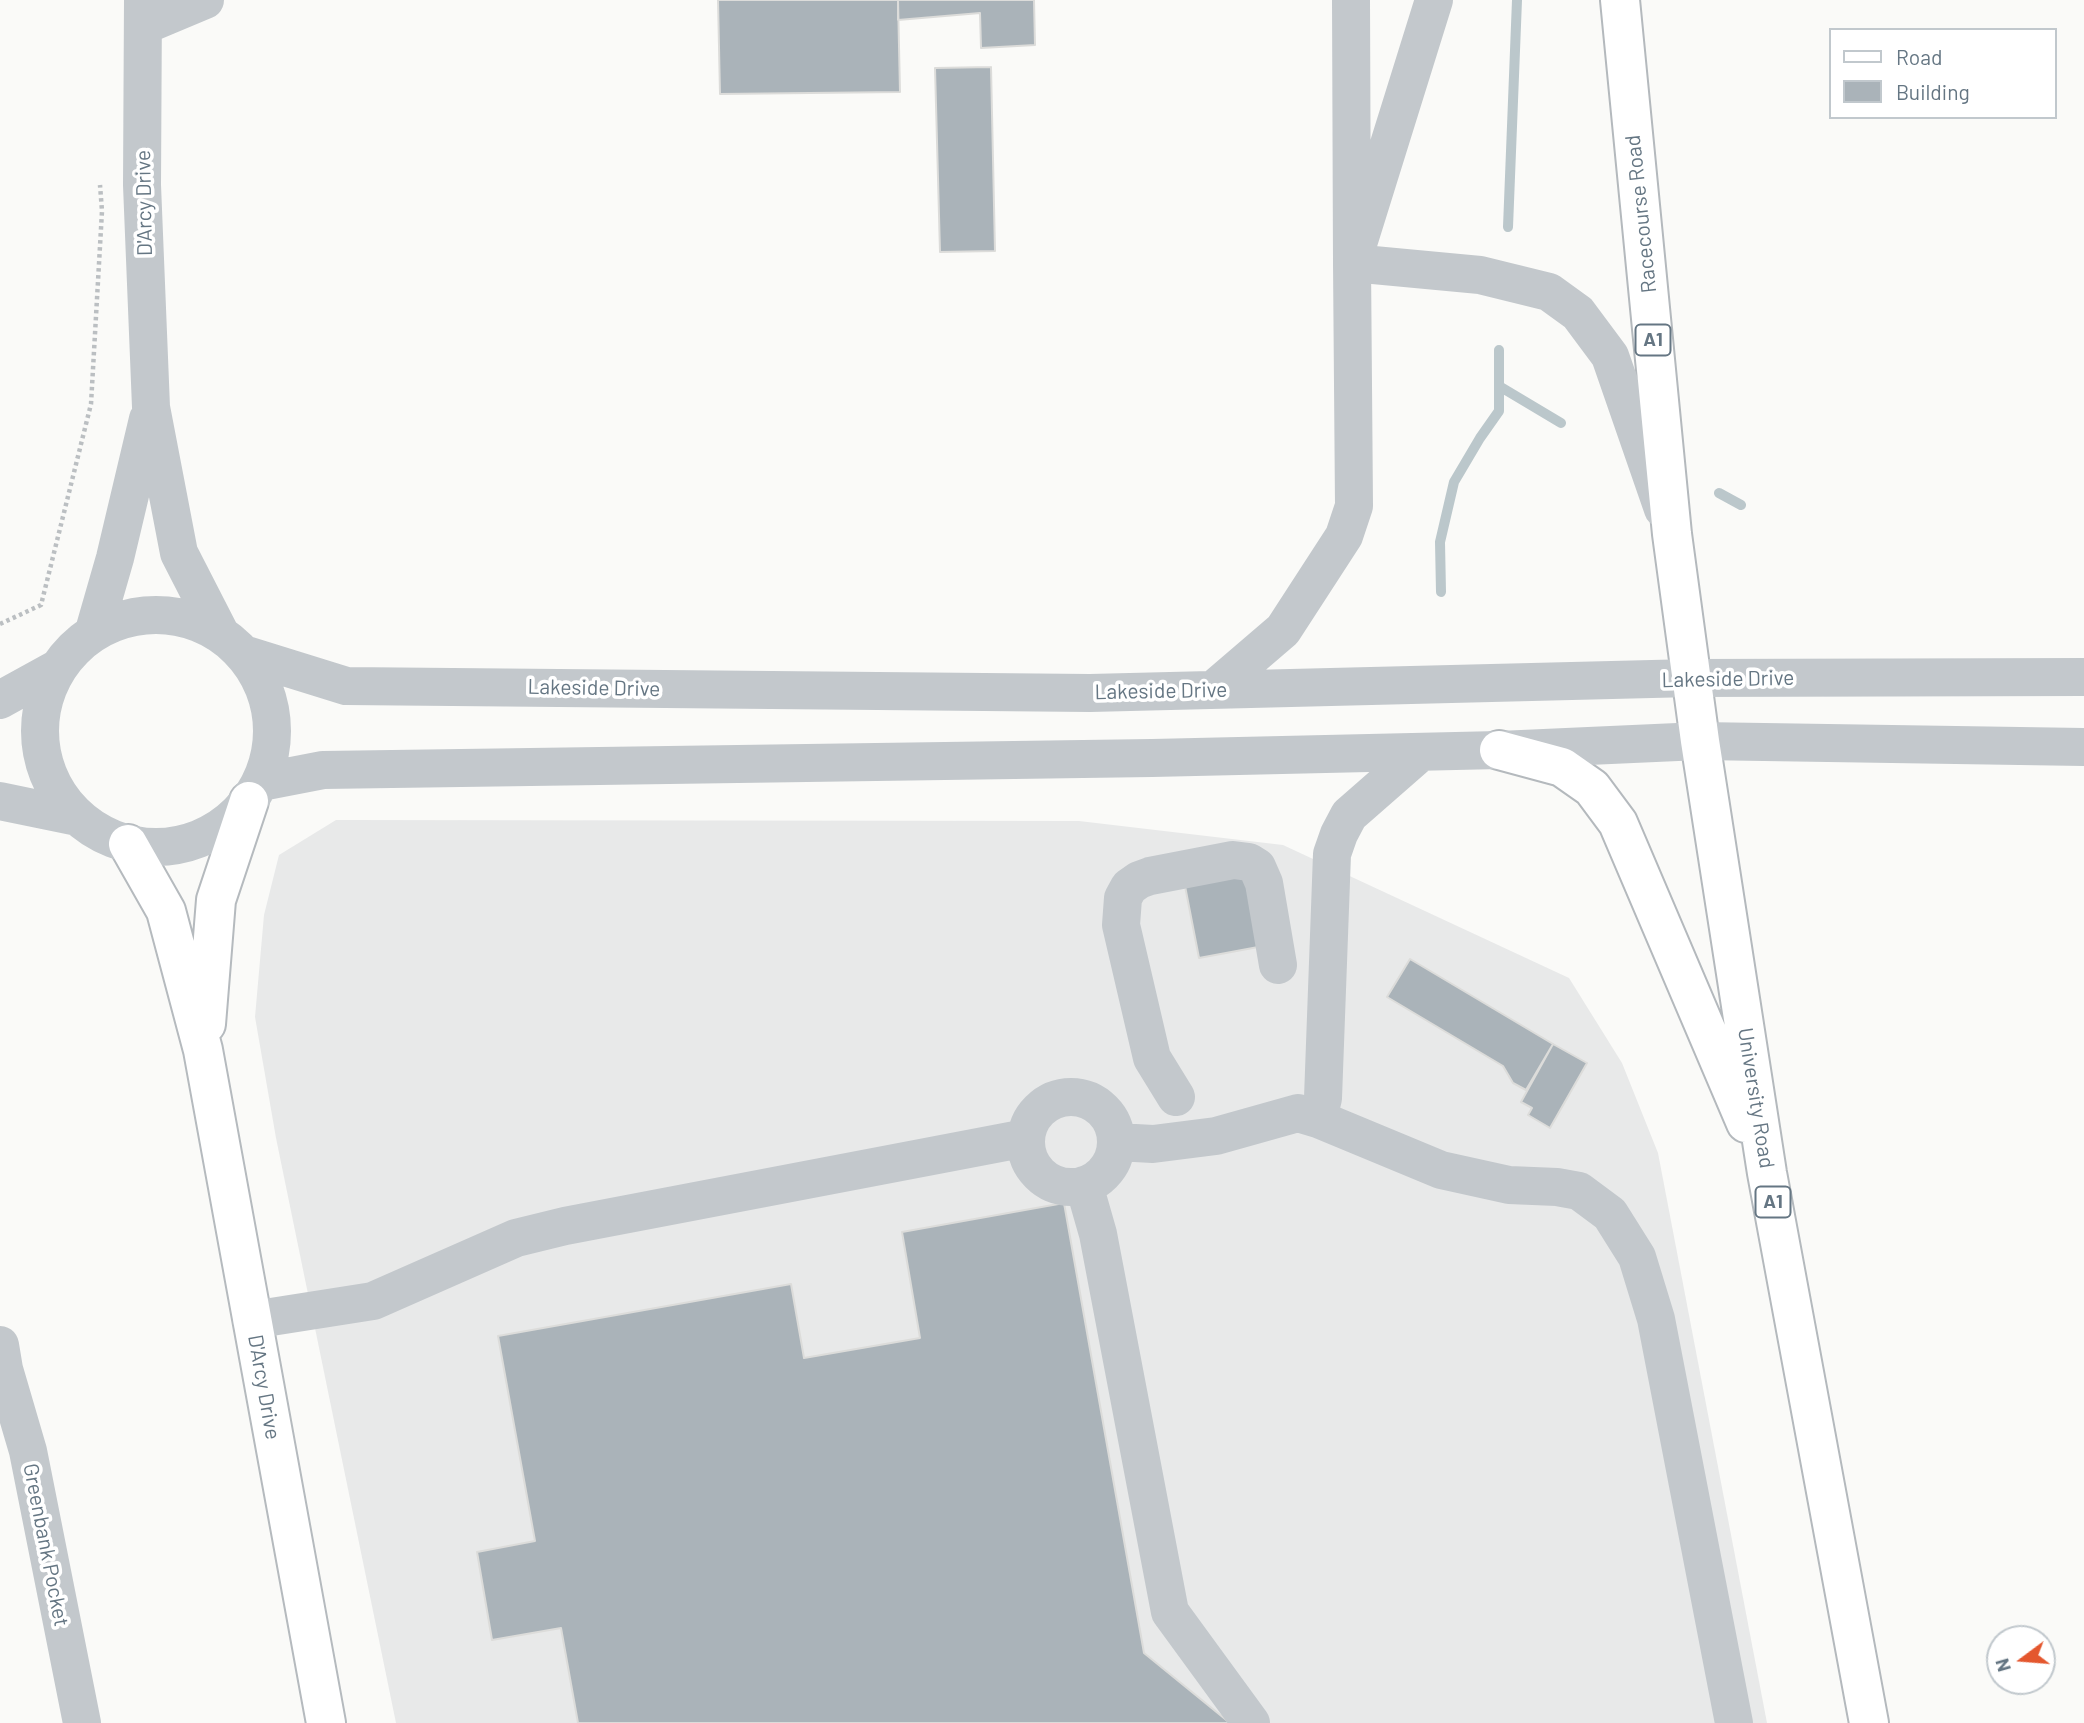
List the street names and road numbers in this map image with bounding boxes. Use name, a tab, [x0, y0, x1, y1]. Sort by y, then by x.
street label: Racecourse Road	[1620, 134, 1662, 294]
street label: D'Arcy Drive	[130, 150, 158, 256]
road number: A1	[1636, 324, 1670, 356]
street label: Lakeside Drive	[1661, 665, 1795, 693]
street label: Lakeside Drive	[527, 674, 661, 702]
street label: Lakeside Drive	[1094, 677, 1228, 705]
street label: University Road	[1732, 1026, 1780, 1170]
road number: A1	[1756, 1186, 1790, 1218]
street label: D'Arcy Drive	[242, 1332, 286, 1442]
street label: Greenbank Pocket	[18, 1461, 74, 1629]

